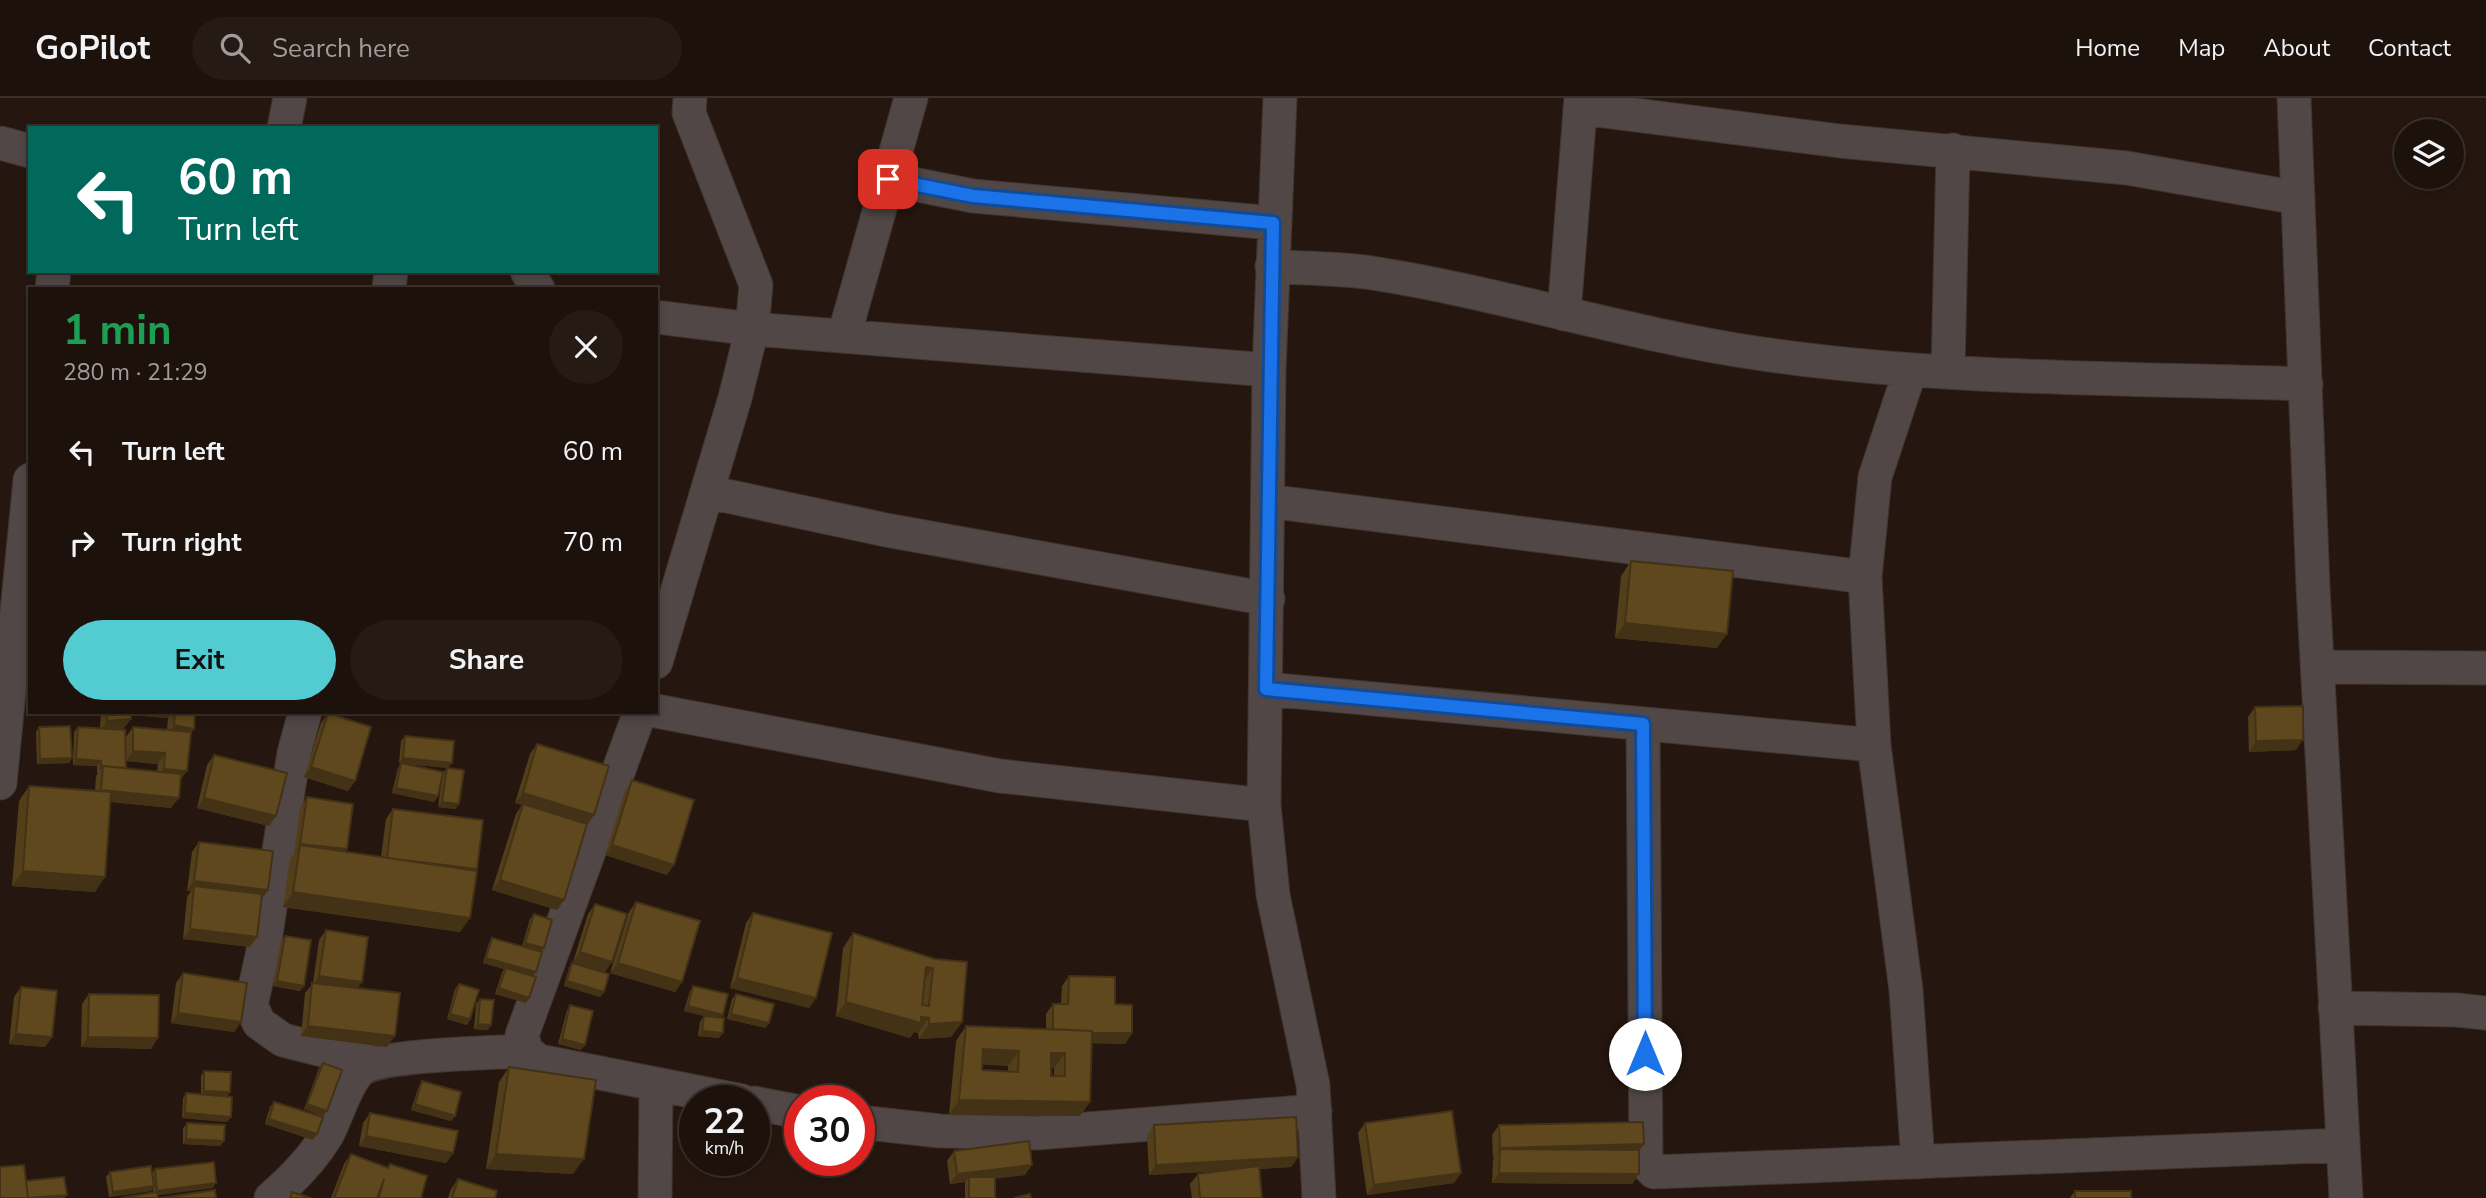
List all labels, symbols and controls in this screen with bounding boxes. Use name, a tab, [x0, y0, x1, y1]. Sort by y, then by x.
search box	[192, 17, 682, 80]
text: GoPilot	[35, 26, 150, 71]
icon: search	[216, 29, 254, 67]
text: Search here	[272, 31, 410, 66]
text: Home	[2075, 32, 2140, 64]
text: Map	[2178, 32, 2225, 64]
text: About	[2263, 32, 2330, 64]
text: Contact	[2368, 32, 2451, 64]
map controls	[2394, 119, 2464, 189]
button: layers	[2394, 119, 2464, 189]
text: 60 m	[178, 144, 293, 211]
pin	[858, 149, 918, 209]
icon: left	[63, 154, 154, 245]
icon: arrive	[869, 160, 907, 198]
text: Turn left	[178, 208, 298, 251]
text: 1 min	[63, 302, 172, 359]
button: close	[549, 310, 623, 384]
text: 280 m · 21:29	[63, 357, 208, 388]
icon: left	[63, 433, 101, 471]
text: Turn left	[122, 434, 225, 469]
text: 60 m	[563, 434, 623, 469]
icon: right	[63, 524, 101, 562]
text: Turn right	[122, 525, 241, 560]
text: 70 m	[563, 525, 623, 560]
button: Exit	[63, 620, 336, 700]
button: Share	[350, 620, 623, 700]
position arrow	[1608, 1017, 1682, 1091]
speed limit sign: 30	[784, 1085, 875, 1176]
text: 22	[703, 1098, 746, 1145]
text: km/h	[705, 1136, 744, 1160]

